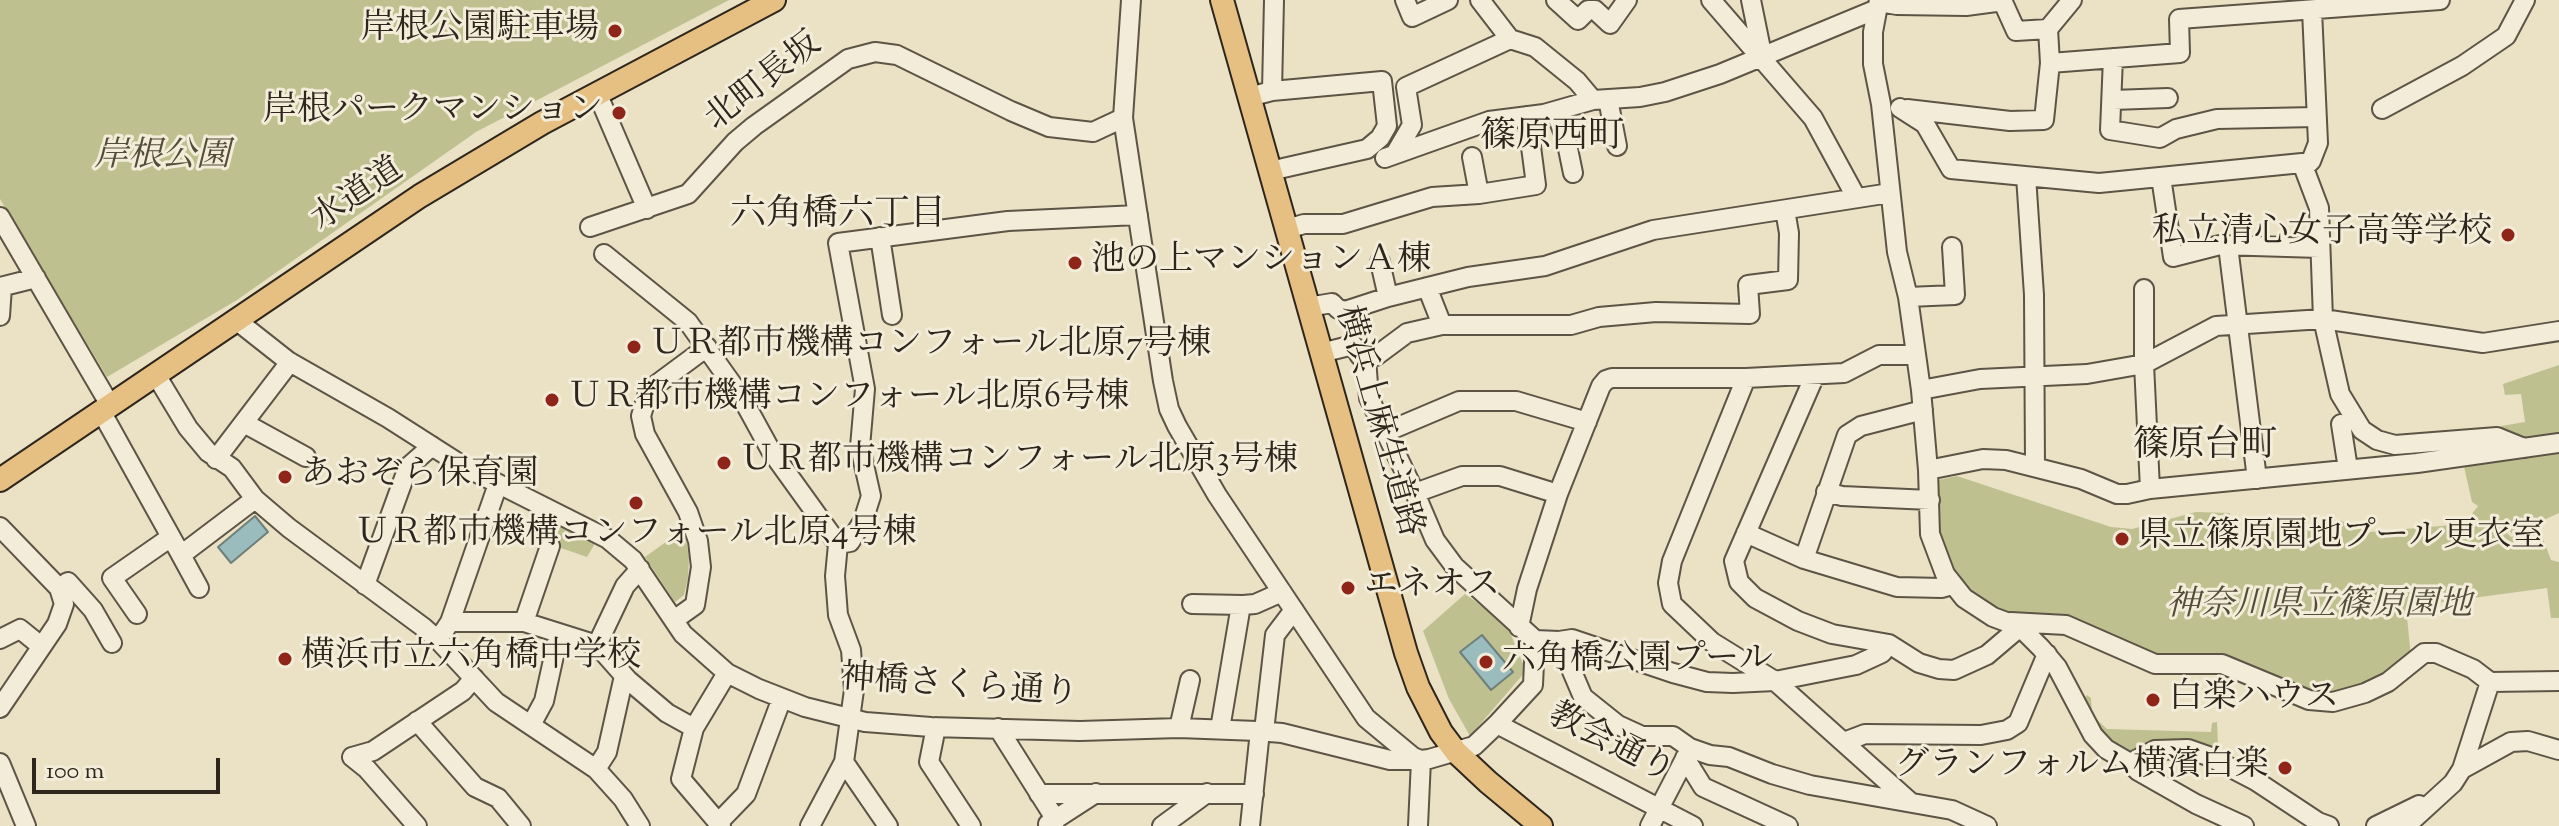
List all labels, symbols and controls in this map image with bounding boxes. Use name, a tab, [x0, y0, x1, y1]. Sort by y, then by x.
place label: 岸根公園駐車場	[361, 11, 599, 51]
marker: 岸根公園駐車場	[606, 22, 624, 40]
street label: 北町長坂	[699, 26, 831, 142]
place label: 岸根パークマンション	[263, 93, 603, 133]
marker: 岸根パークマンション	[610, 104, 628, 122]
district label: 篠原西町	[1480, 118, 1624, 162]
park label: 岸根公園	[94, 139, 230, 179]
street label: 水道道	[305, 152, 413, 242]
district label: 六角橋六丁目	[730, 196, 946, 240]
place label: 私立清心女子高等学校	[2152, 215, 2492, 255]
marker: 私立清心女子高等学校	[2499, 226, 2517, 244]
place label: 池の上マンションＡ棟	[1091, 243, 1431, 283]
marker: 池の上マンションＡ棟	[1066, 254, 1084, 272]
street label: 横浜上麻生道路	[1324, 302, 1428, 542]
place label: ＵＲ都市機構コンフォール北原7号棟	[650, 327, 1211, 367]
marker: ＵＲ都市機構コンフォール北原7号棟	[625, 338, 643, 356]
place label: ＵＲ都市機構コンフォール北原6号棟	[568, 380, 1129, 420]
marker: ＵＲ都市機構コンフォール北原6号棟	[543, 391, 561, 409]
district label: 篠原台町	[2133, 427, 2277, 471]
place label: ＵＲ都市機構コンフォール北原3号棟	[740, 443, 1298, 483]
marker: ＵＲ都市機構コンフォール北原3号棟	[715, 454, 733, 472]
place label: あおぞら保育園	[301, 457, 539, 497]
marker: あおぞら保育園	[276, 468, 294, 486]
marker: ＵＲ都市機構コンフォール北原4号棟	[627, 494, 645, 512]
place label: ＵＲ都市機構コンフォール北原4号棟	[355, 516, 917, 556]
place label: 県立篠原園地プール更衣室	[2138, 519, 2545, 559]
marker: 県立篠原園地プール更衣室	[2113, 530, 2131, 548]
place label: エネオス	[1364, 568, 1500, 608]
marker: エネオス	[1339, 579, 1357, 597]
park label: 神奈川県立篠原園地	[2166, 588, 2472, 628]
place label: 横浜市立六角橋中学校	[301, 639, 641, 679]
place label: 六角橋公園プール	[1502, 642, 1773, 682]
marker: 横浜市立六角橋中学校	[276, 650, 294, 668]
marker: 六角橋公園プール	[1477, 653, 1495, 671]
street label: 神橋さくら通り	[839, 660, 1079, 718]
place label: 白楽ハウス	[2169, 680, 2339, 720]
marker: 白楽ハウス	[2144, 691, 2162, 709]
street label: 教会通り	[1540, 697, 1680, 795]
scale bar	[36, 742, 224, 792]
place label: グランフォルム横濱白楽	[1895, 748, 2269, 788]
text: 100 m	[46, 755, 104, 789]
marker: グランフォルム横濱白楽	[2276, 759, 2294, 777]

